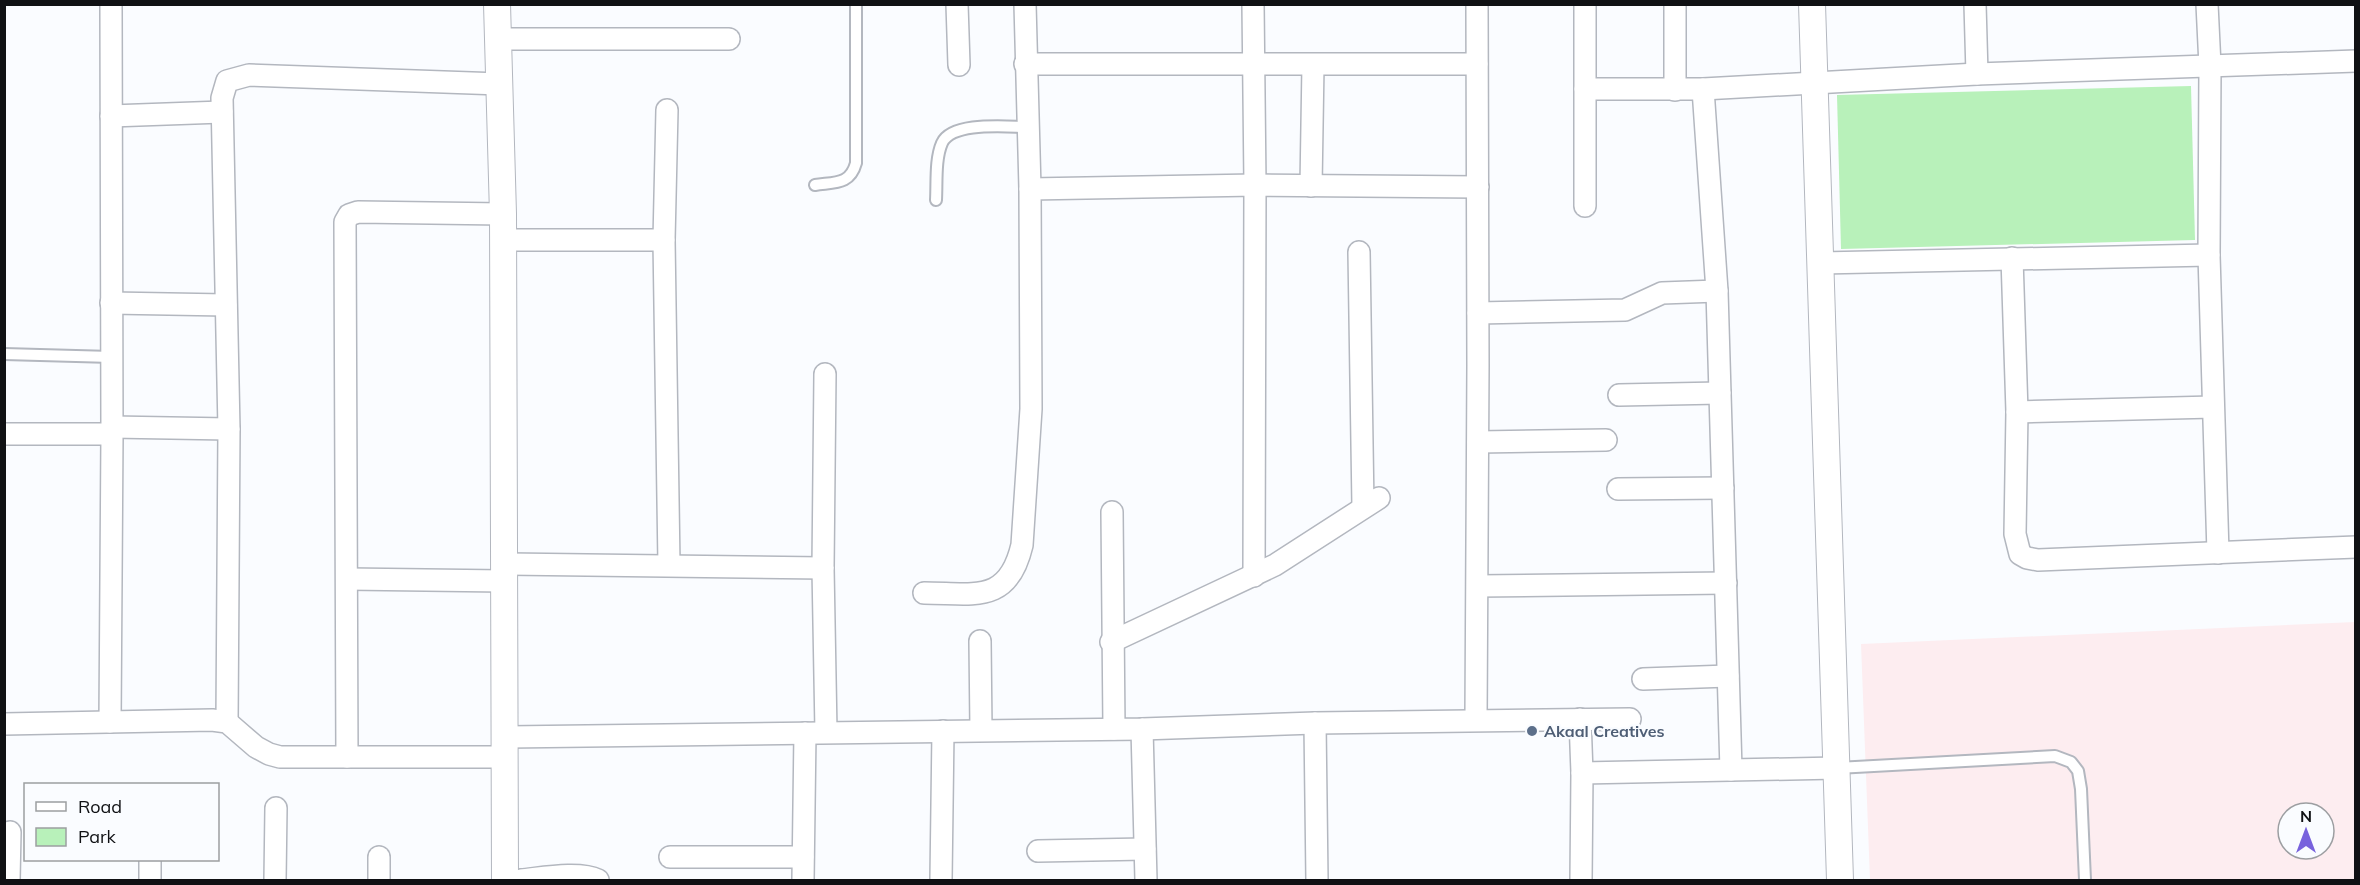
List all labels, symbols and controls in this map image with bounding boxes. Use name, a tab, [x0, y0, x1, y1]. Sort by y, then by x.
place label: Akaal Creatives	[1544, 721, 1665, 741]
marker: Akaal Creatives	[1525, 724, 1539, 738]
legend	[24, 783, 219, 861]
text: Road	[78, 795, 122, 818]
north arrow	[2276, 801, 2336, 861]
text: N	[2300, 806, 2312, 826]
text: Park	[78, 825, 117, 848]

